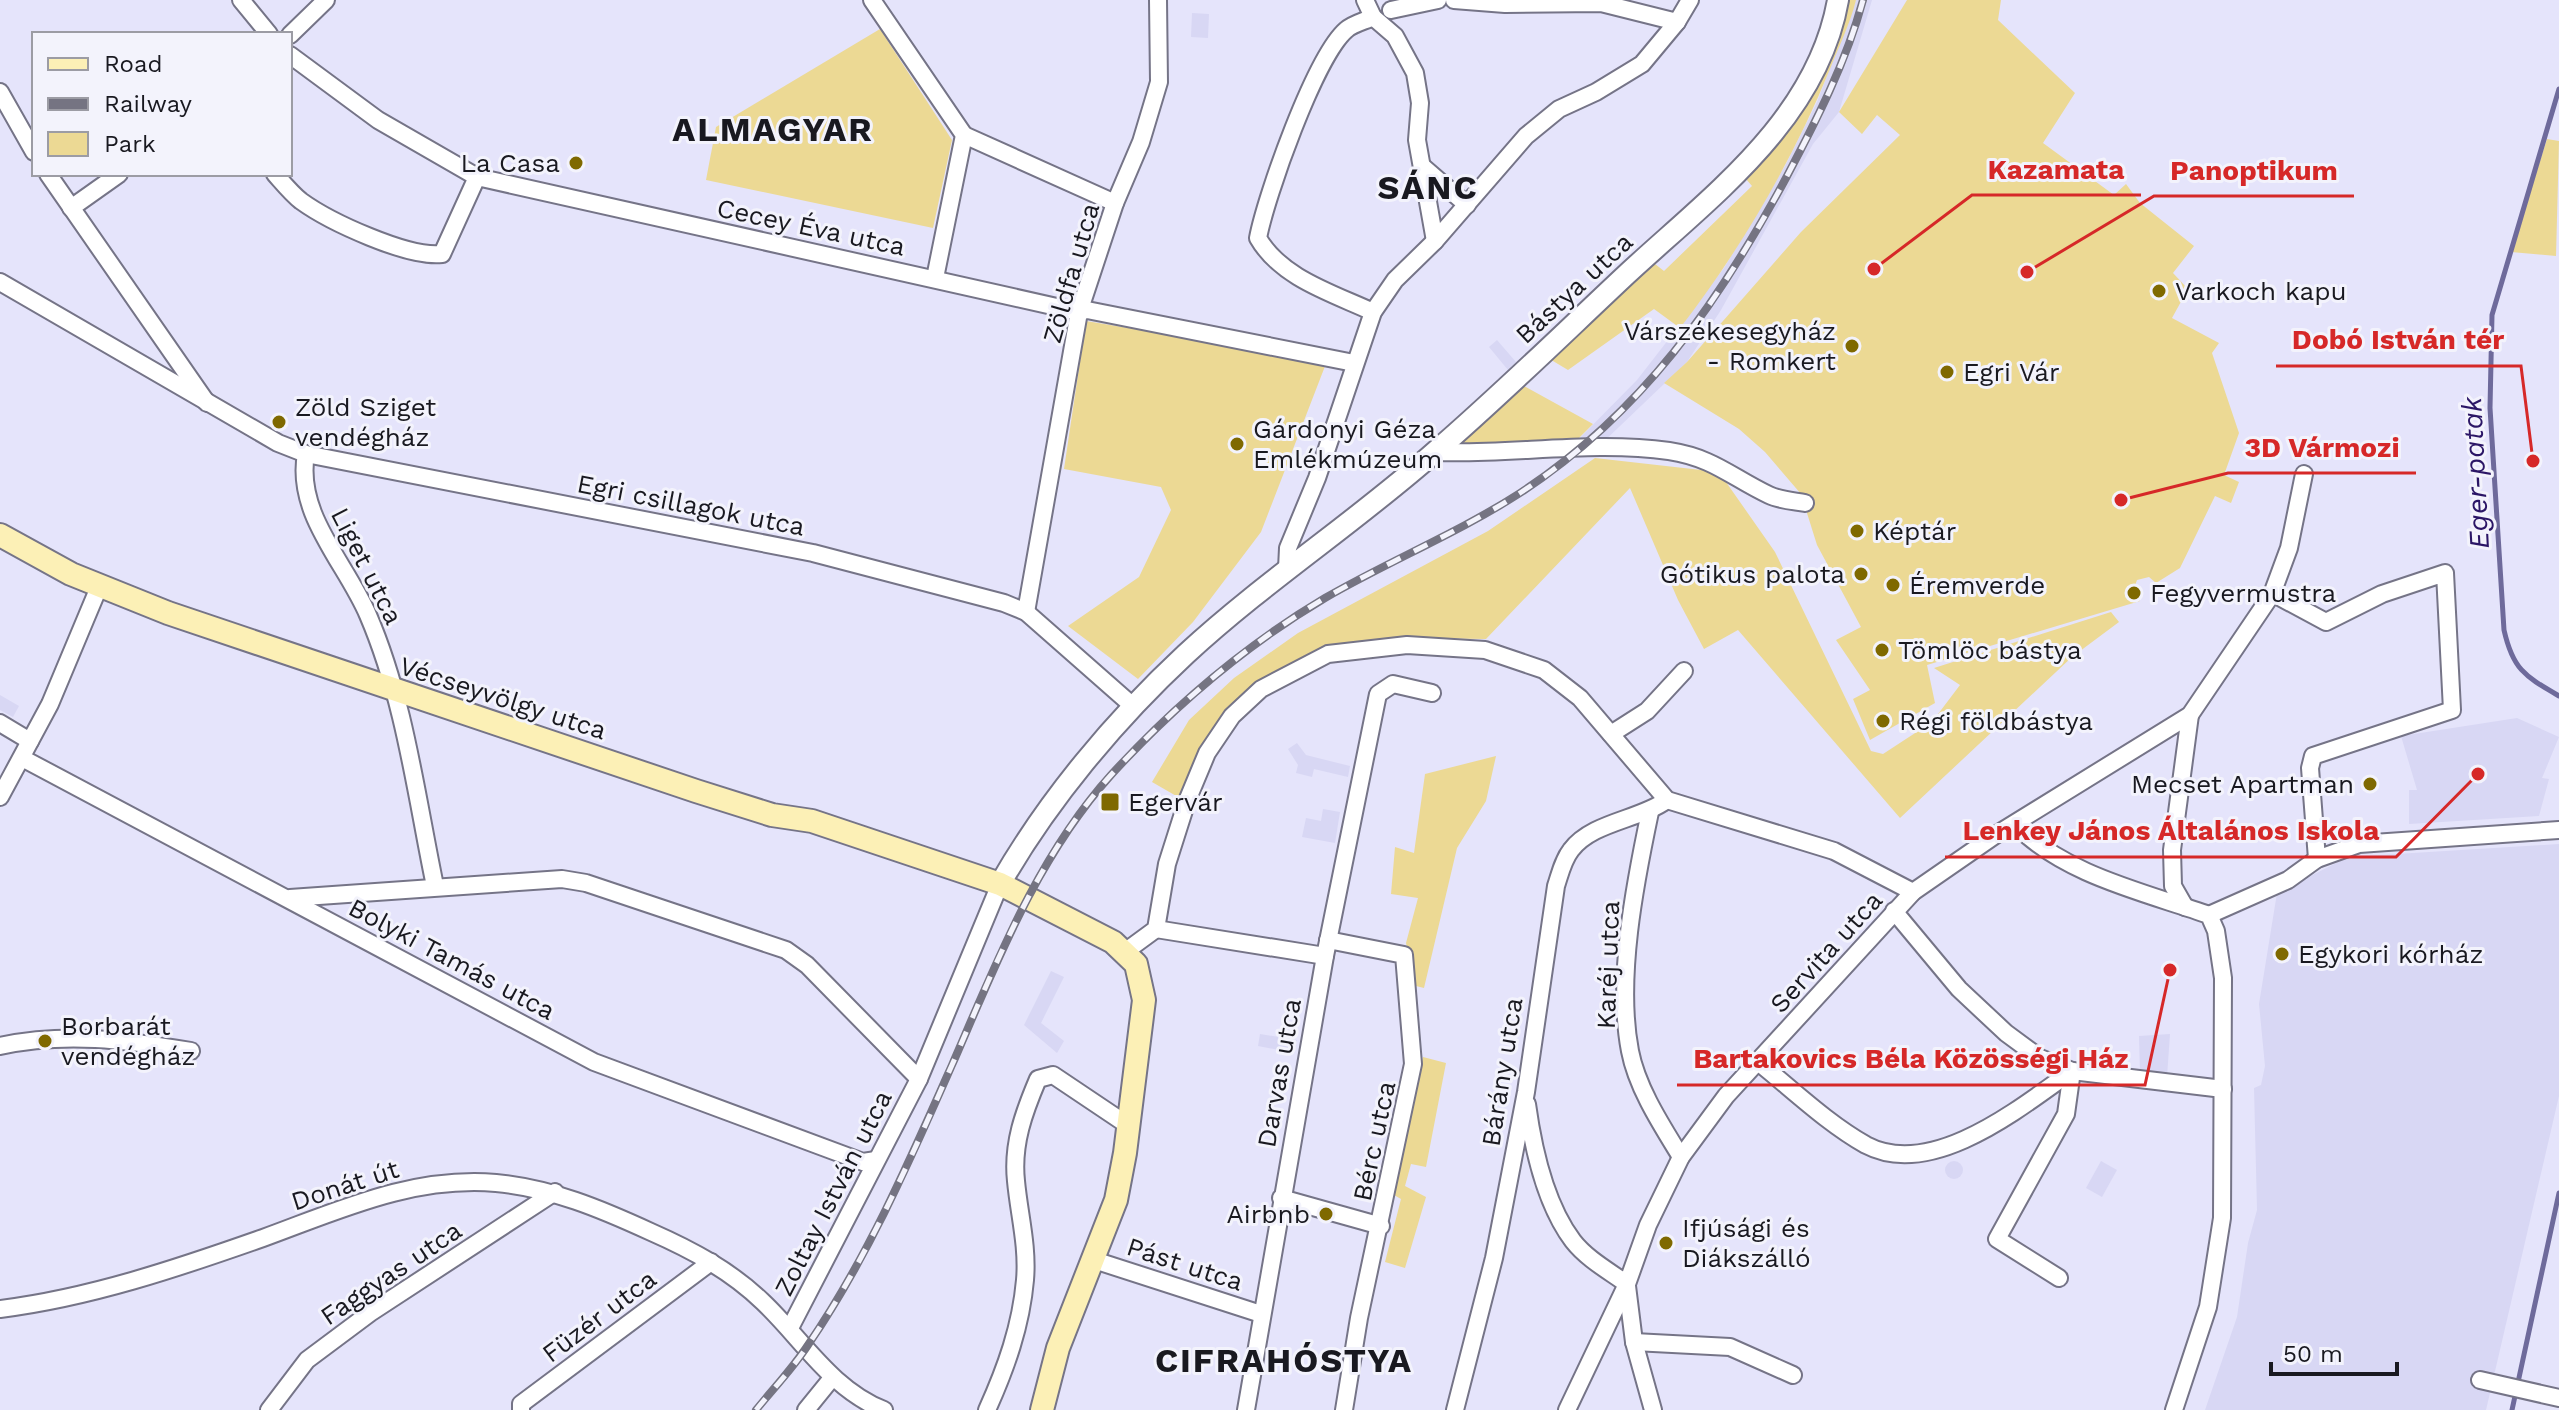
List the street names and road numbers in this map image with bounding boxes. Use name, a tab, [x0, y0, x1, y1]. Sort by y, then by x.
street label: Cecey Éva utca	[714, 192, 908, 262]
street label: Zöldfa utca	[1037, 199, 1105, 346]
street label: Bástya utca	[1509, 226, 1639, 350]
street label: Egri csillagok utca	[575, 468, 808, 542]
street label: Liget utca	[325, 503, 409, 630]
street label: Vécseyvölgy utca	[396, 650, 610, 746]
street label: Servita utca	[1764, 885, 1888, 1019]
street label: Bolyki Tamás utca	[344, 892, 560, 1026]
street label: Karéj utca	[1591, 900, 1625, 1030]
street label: Bárány utca	[1475, 995, 1529, 1149]
street label: Darvas utca	[1251, 996, 1307, 1150]
street label: Bérc utca	[1347, 1078, 1401, 1204]
street label: Zoltay István utca	[768, 1085, 898, 1301]
street label: Donát út	[287, 1154, 403, 1216]
street label: Faggyas utca	[315, 1215, 467, 1331]
street label: Pást utca	[1123, 1231, 1247, 1297]
street label: Füzér utca	[536, 1263, 662, 1368]

